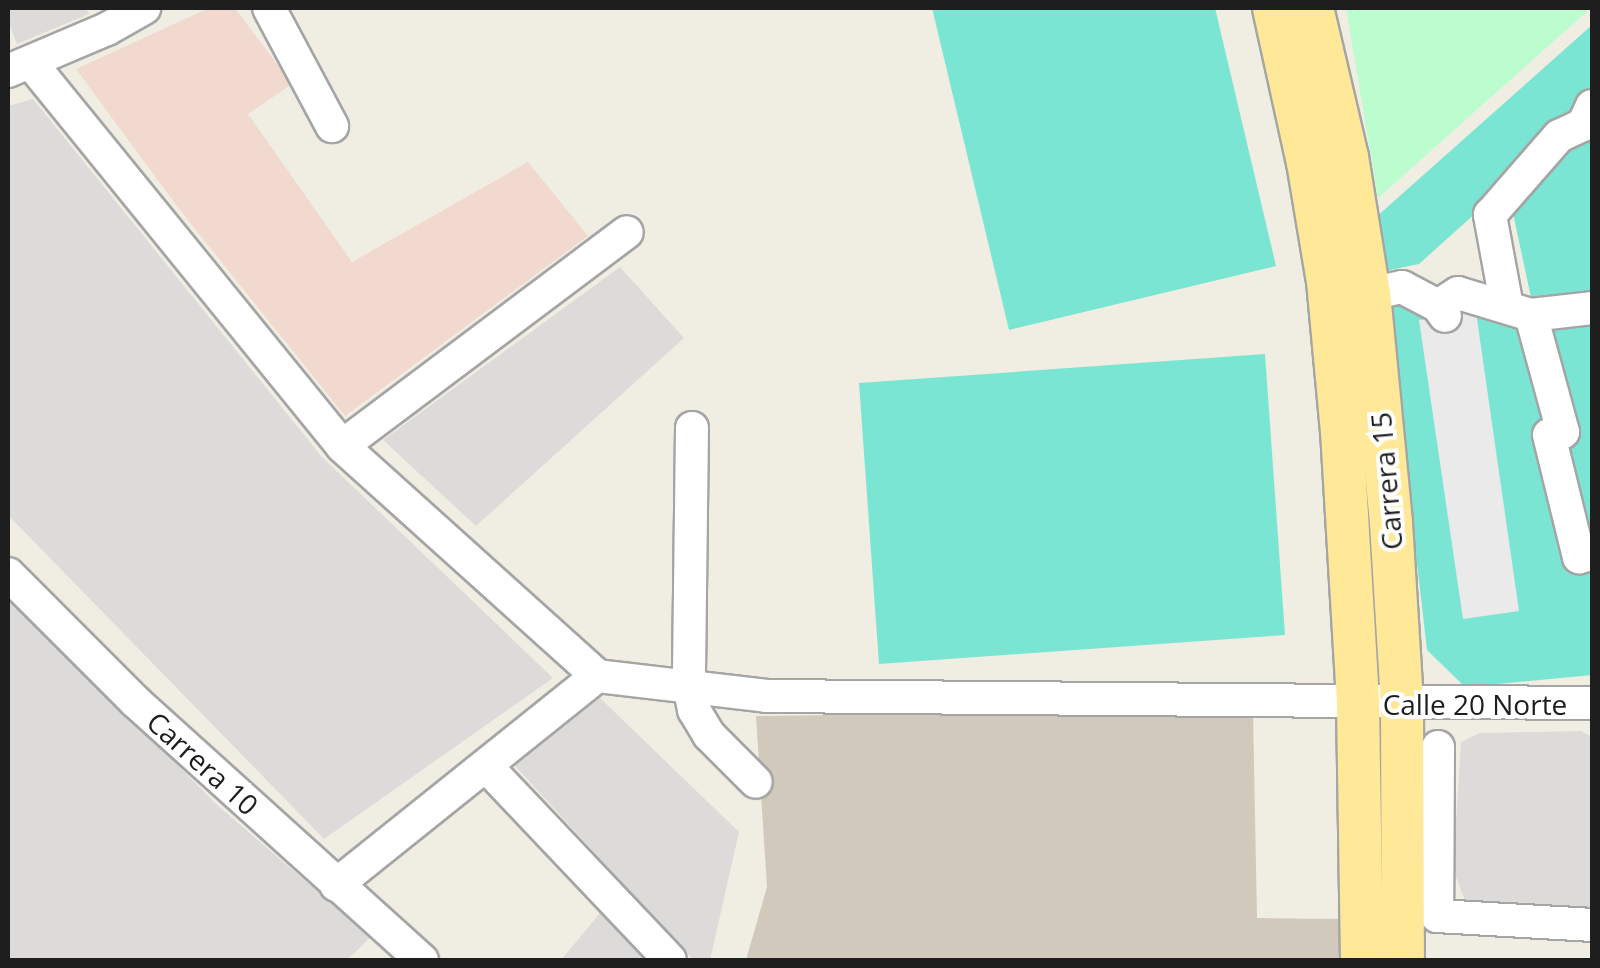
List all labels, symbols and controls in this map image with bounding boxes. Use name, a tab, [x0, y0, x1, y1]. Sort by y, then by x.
street label: Carrera 15	[1363, 411, 1409, 551]
street label: Calle 20 Norte	[1383, 687, 1567, 721]
street label: Carrera 10	[140, 704, 266, 822]

